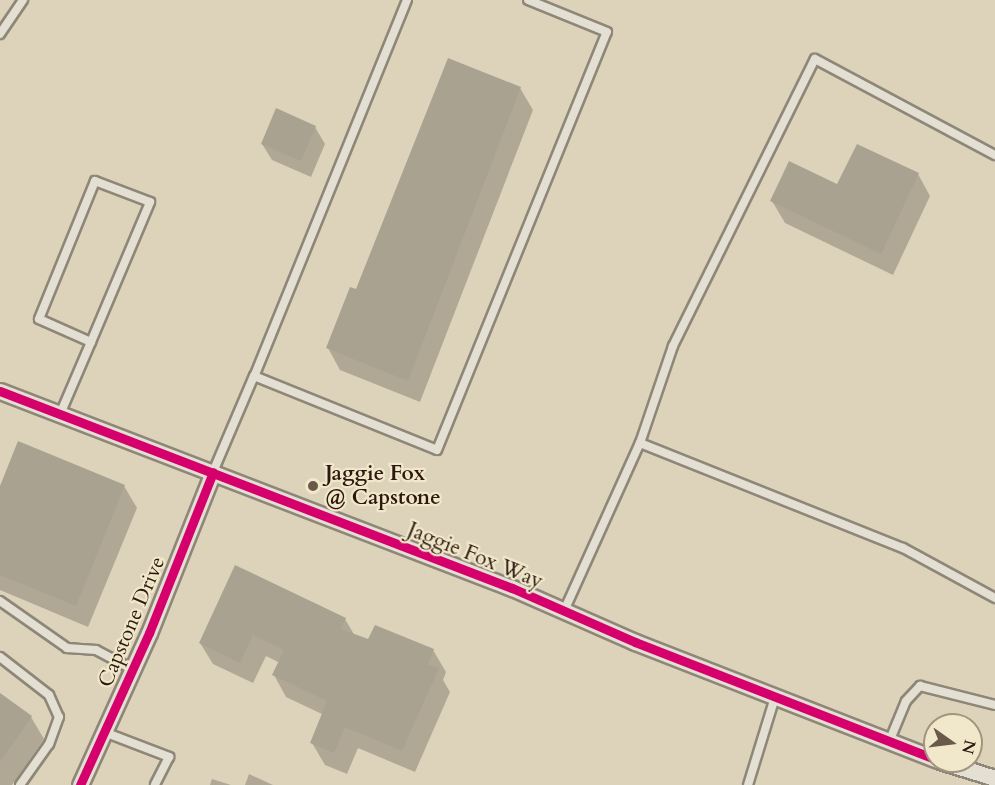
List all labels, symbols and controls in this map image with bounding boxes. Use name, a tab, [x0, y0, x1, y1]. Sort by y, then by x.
place label: Jaggie Fox @ Capstone	[325, 461, 441, 511]
marker: Jaggie Fox @ Capstone	[306, 479, 320, 493]
street label: Jaggie Fox Way	[404, 517, 546, 595]
street label: Capstone Drive	[93, 553, 171, 691]
north arrow	[923, 713, 983, 773]
text: N	[956, 737, 981, 756]

